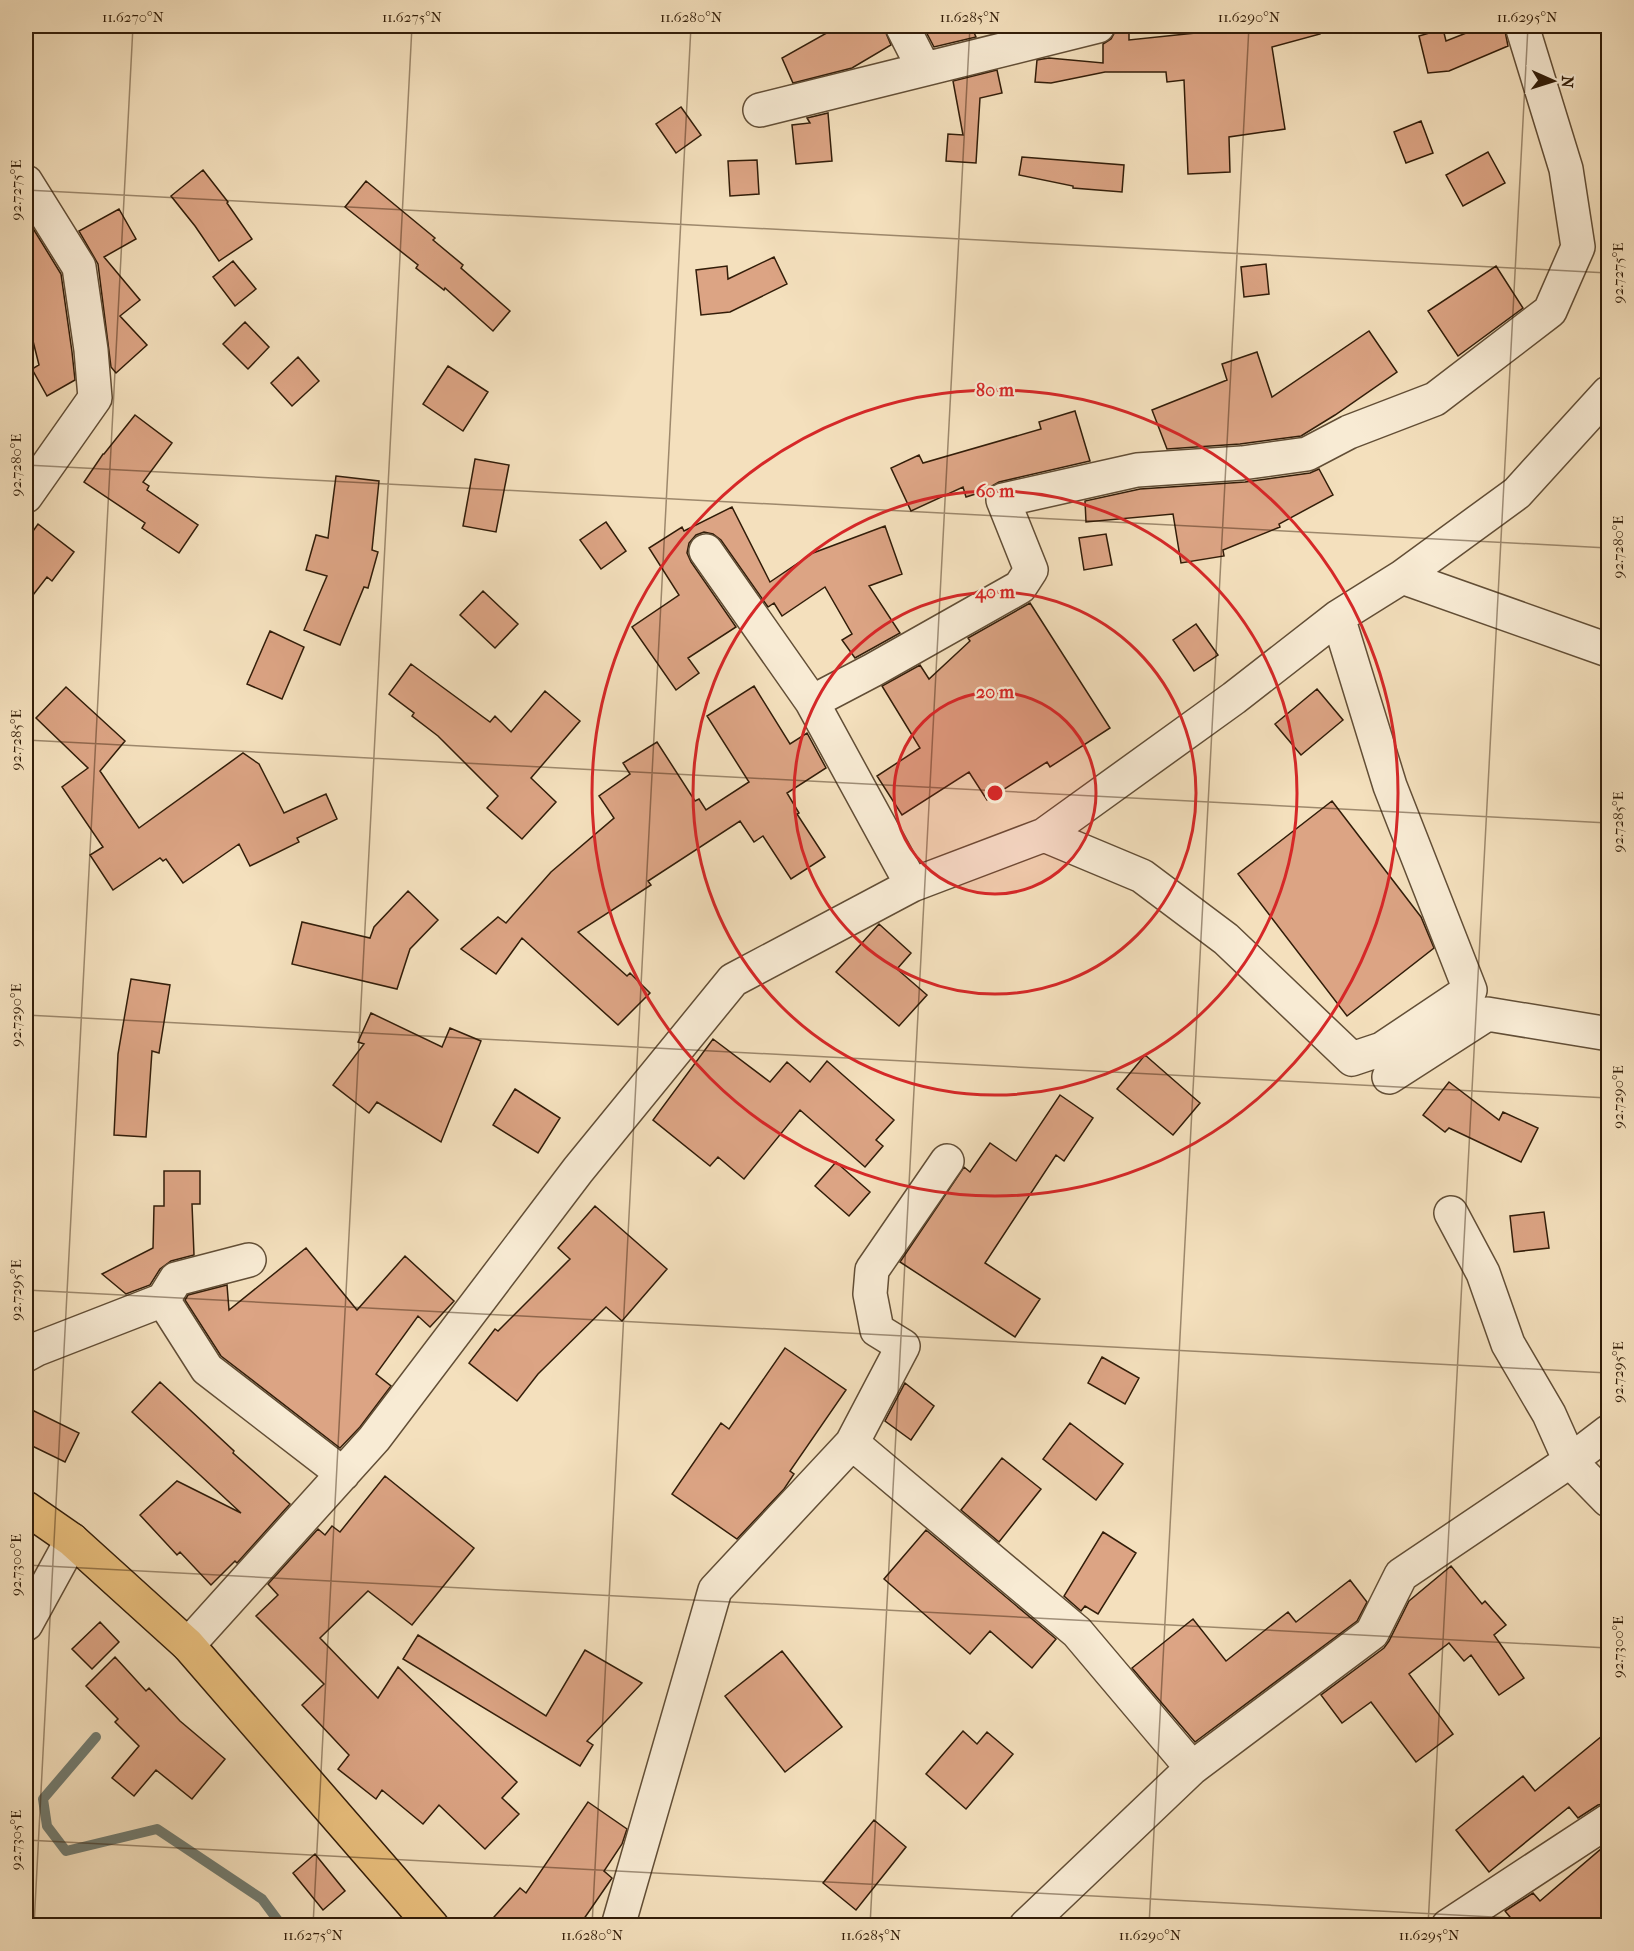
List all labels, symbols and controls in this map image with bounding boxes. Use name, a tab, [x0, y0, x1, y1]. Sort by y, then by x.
text: 11.6270°N	[102, 8, 164, 26]
text: 11.6275°N	[382, 8, 443, 26]
text: 11.6280°N	[660, 8, 723, 26]
text: 11.6285°N	[940, 8, 1001, 26]
text: 11.6290°N	[1218, 8, 1281, 26]
text: 11.6295°N	[1497, 8, 1558, 26]
north arrow	[1523, 51, 1583, 111]
text: N	[1558, 75, 1577, 89]
text: 92.7275°E	[7, 160, 25, 220]
text: 92.7275°E	[1609, 243, 1627, 303]
text: 80 m	[976, 380, 1015, 401]
text: 92.7280°E	[7, 434, 25, 496]
text: 60 m	[976, 481, 1015, 502]
text: 92.7280°E	[1609, 516, 1627, 578]
text: 40 m	[974, 582, 1016, 603]
text: 20 m	[976, 682, 1015, 703]
text: 92.7285°E	[7, 709, 25, 771]
centre of rings	[985, 783, 1005, 803]
text: 92.7285°E	[1609, 791, 1627, 853]
text: 92.7290°E	[7, 983, 25, 1047]
text: 92.7290°E	[1609, 1065, 1627, 1129]
text: 92.7295°E	[7, 1259, 25, 1321]
text: 92.7295°E	[1609, 1341, 1627, 1403]
text: 92.7300°E	[7, 1534, 25, 1596]
text: 92.7300°E	[1609, 1616, 1627, 1678]
text: 92.7305°E	[7, 1810, 25, 1870]
text: 11.6275°N	[283, 1926, 344, 1944]
text: 11.6280°N	[561, 1926, 624, 1944]
text: 11.6285°N	[841, 1926, 902, 1944]
text: 11.6290°N	[1119, 1926, 1182, 1944]
text: 11.6295°N	[1399, 1926, 1460, 1944]

